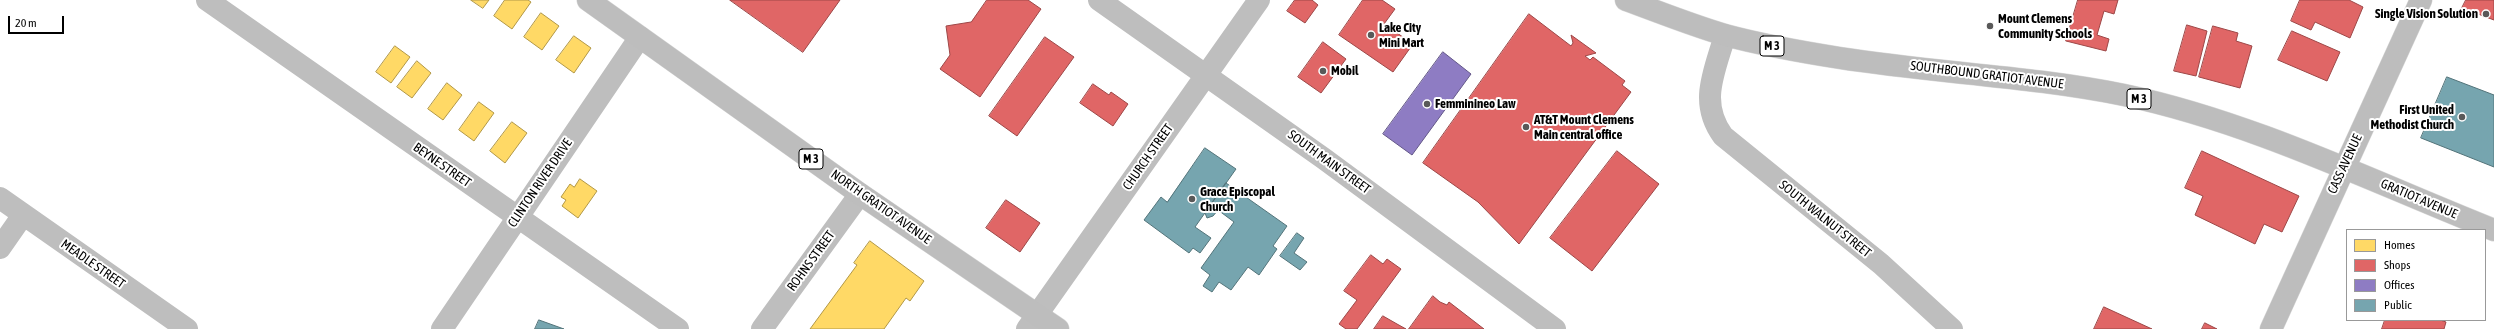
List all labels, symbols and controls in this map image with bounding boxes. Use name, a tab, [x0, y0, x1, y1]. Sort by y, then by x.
place label: Single Vision Solution	[2375, 6, 2478, 22]
scale bar	[10, 8, 66, 34]
marker: Single Vision Solution	[2481, 9, 2491, 19]
place label: Mount Clemens Community Schools	[1998, 11, 2092, 42]
text: 20 m	[15, 16, 37, 30]
place label: Lake City Mini Mart	[1379, 20, 1424, 51]
marker: Mount Clemens Community Schools	[1985, 21, 1995, 31]
marker: Lake City Mini Mart	[1366, 30, 1376, 40]
road number: M 3	[1760, 36, 1784, 56]
street label: SOUTHBOUND GRATIOT AVENUE	[1910, 58, 2064, 92]
place label: Mobil	[1331, 63, 1358, 79]
marker: Mobil	[1318, 66, 1328, 76]
road number: M 3	[2127, 89, 2151, 109]
place label: Femminineo Law	[1435, 96, 1516, 112]
marker: Femminineo Law	[1422, 99, 1432, 109]
place label: First United Methodist Church	[2371, 102, 2454, 133]
place label: AT&T Mount Clemens Main central office	[1534, 112, 1634, 143]
marker: First United Methodist Church	[2457, 112, 2467, 122]
street label: CHURCH STREET	[1120, 121, 1176, 193]
marker: AT&T Mount Clemens Main central office	[1521, 122, 1531, 132]
street label: SOUTH MAIN STREET	[1285, 127, 1373, 197]
street label: CASS AVENUE	[2324, 132, 2366, 196]
street label: CLINTON RIVER DRIVE	[505, 136, 575, 230]
street label: BEYNE STREET	[410, 139, 474, 191]
road number: M 3	[799, 149, 823, 169]
street label: NORTH GRATIOT AVENUE	[828, 167, 934, 247]
street label: GRATIOT AVENUE	[2378, 176, 2460, 222]
street label: SOUTH WALNUT STREET	[1776, 177, 1874, 261]
place label: Grace Episcopal Church	[1200, 184, 1275, 215]
marker: Grace Episcopal Church	[1187, 194, 1197, 204]
street label: ROHNS STREET	[784, 228, 838, 294]
legend	[2346, 229, 2486, 321]
street label: MEADLE STREET	[58, 236, 128, 292]
text: Homes	[2384, 238, 2415, 252]
text: Shops	[2384, 258, 2410, 272]
text: Offices	[2384, 278, 2414, 292]
text: Public	[2384, 298, 2412, 312]

